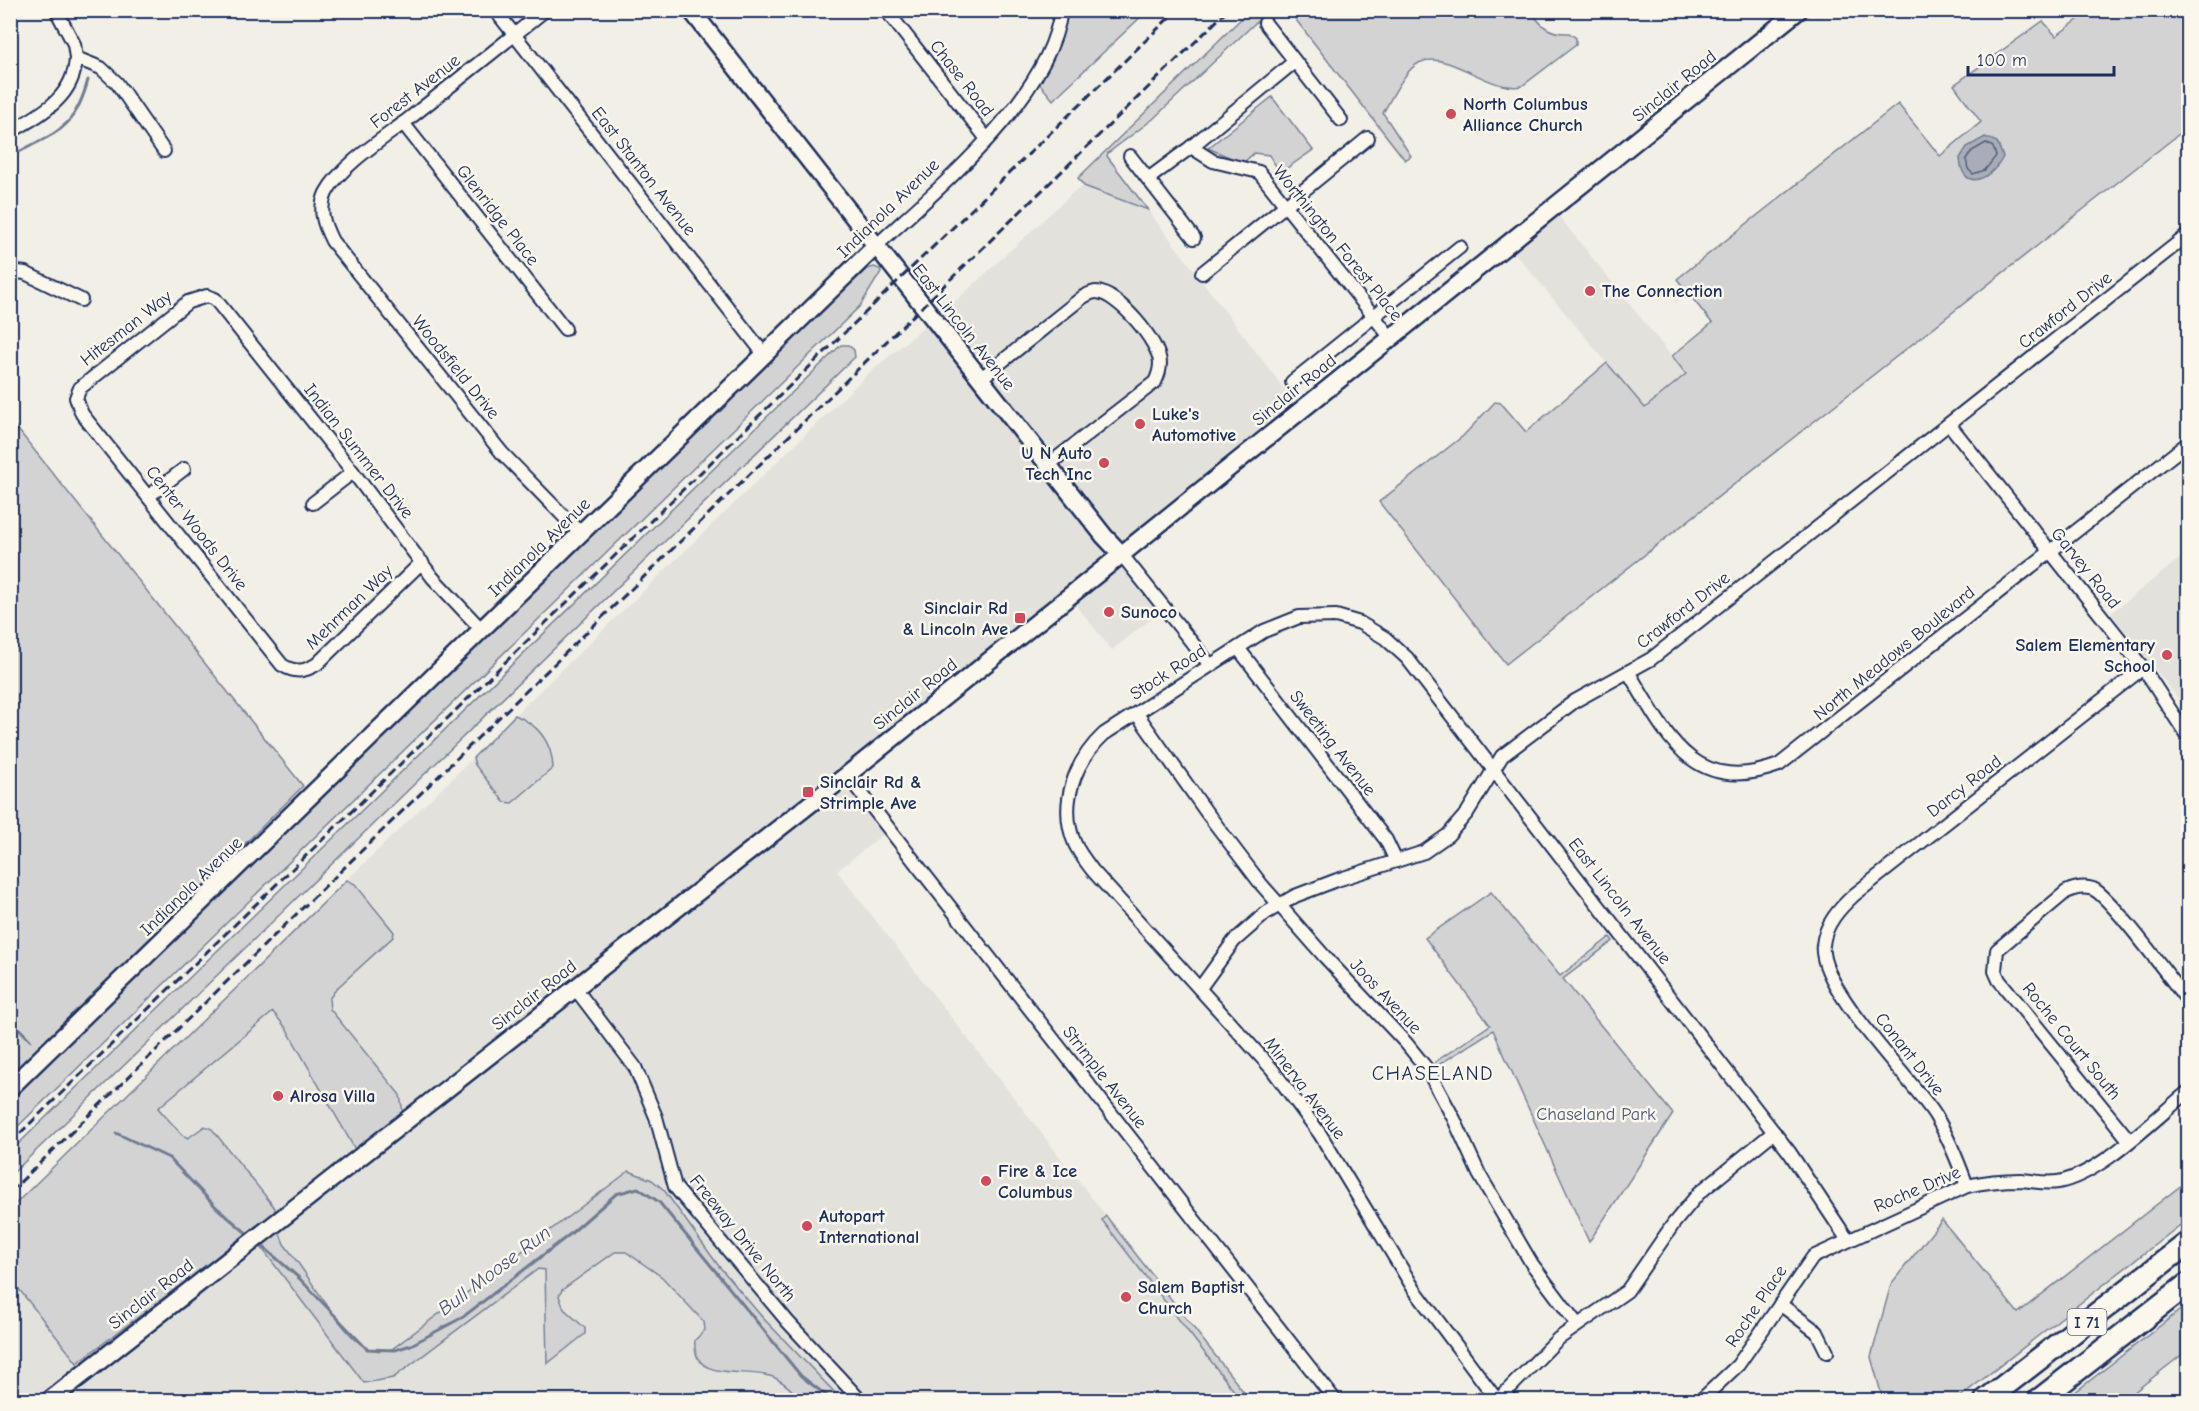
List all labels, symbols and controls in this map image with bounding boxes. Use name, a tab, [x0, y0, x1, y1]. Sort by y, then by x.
street label: Chase Road	[925, 36, 998, 121]
scale bar	[1968, 39, 2114, 77]
street label: Sinclair Road	[1628, 46, 1721, 127]
street label: Forest Avenue	[366, 50, 464, 133]
text: 100 m	[1977, 50, 2027, 71]
place label: North Columbus Alliance Church	[1463, 94, 1588, 136]
street label: East Stanton Avenue	[587, 103, 700, 240]
marker: North Columbus Alliance Church	[1444, 107, 1458, 121]
street label: Indianola Avenue	[833, 154, 944, 262]
street label: Glenridge Place	[452, 161, 543, 270]
street label: Worthington Forest Place	[1268, 161, 1407, 325]
street label: East Lincoln Avenue	[908, 260, 1020, 395]
street label: Crawford Drive	[2014, 267, 2116, 353]
place label: The Connection	[1602, 281, 1723, 302]
marker: The Connection	[1583, 284, 1597, 298]
street label: Hitesman Way	[76, 286, 177, 371]
street label: Woodsfield Drive	[407, 311, 504, 423]
street label: Sinclair Road	[1248, 350, 1341, 431]
street label: Indian Summer Drive	[299, 380, 418, 523]
place label: Luke's Automotive	[1152, 404, 1236, 446]
marker: Luke's Automotive	[1133, 417, 1147, 431]
place label: U N Auto Tech Inc	[1021, 443, 1093, 485]
marker: U N Auto Tech Inc	[1097, 456, 1111, 470]
street label: Center Woods Drive	[141, 462, 252, 595]
street label: Indianola Avenue	[484, 493, 595, 601]
street label: Garvey Road	[2046, 523, 2125, 613]
street label: Mehrman Way	[301, 560, 398, 654]
street label: Crawford Drive	[1632, 567, 1734, 653]
street label: North Meadows Boulevard	[1809, 582, 1979, 725]
place label: Sinclair Rd & Lincoln Ave	[903, 598, 1008, 640]
place label: Sunoco	[1121, 602, 1177, 623]
marker: Sunoco	[1102, 605, 1116, 619]
marker: Sinclair Rd & Lincoln Ave	[1013, 611, 1027, 625]
place label: Salem Elementary School	[2015, 635, 2156, 677]
street label: Stock Road	[1126, 640, 1210, 705]
marker: Salem Elementary School	[2160, 648, 2174, 662]
street label: Sinclair Road	[869, 654, 962, 735]
street label: Sweeting Avenue	[1285, 686, 1380, 800]
street label: Darcy Road	[1923, 751, 2006, 822]
place label: Sinclair Rd & Strimple Ave	[820, 772, 921, 814]
marker: Sinclair Rd & Strimple Ave	[801, 785, 815, 799]
street label: Indianola Avenue	[136, 832, 247, 940]
street label: East Lincoln Avenue	[1564, 834, 1676, 969]
street label: Joos Avenue	[1345, 954, 1426, 1038]
street label: Sinclair Road	[488, 956, 581, 1035]
street label: Roche Court South	[2018, 978, 2125, 1104]
street label: Conant Drive	[1871, 1009, 1949, 1100]
street label: Strimple Avenue	[1058, 1022, 1151, 1133]
street label: Minerva Avenue	[1259, 1033, 1350, 1144]
district label: CHASELAND	[1372, 1062, 1494, 1085]
place label: Alrosa Villa	[290, 1086, 375, 1107]
marker: Alrosa Villa	[271, 1089, 285, 1103]
park label: Chaseland Park	[1536, 1104, 1656, 1125]
place label: Fire & Ice Columbus	[998, 1161, 1077, 1203]
street label: Roche Drive	[1871, 1162, 1964, 1217]
street label: Freeway Drive North	[685, 1171, 800, 1306]
marker: Fire & Ice Columbus	[979, 1174, 993, 1188]
place label: Autopart International	[819, 1206, 919, 1248]
marker: Autopart International	[800, 1219, 814, 1233]
water label: Bull Moose Run	[434, 1221, 555, 1320]
street label: Sinclair Road	[105, 1255, 198, 1334]
street label: Roche Place	[1721, 1261, 1792, 1351]
place label: Salem Baptist Church	[1138, 1277, 1245, 1319]
marker: Salem Baptist Church	[1119, 1290, 1133, 1304]
road number: I 71	[2068, 1309, 2106, 1335]

